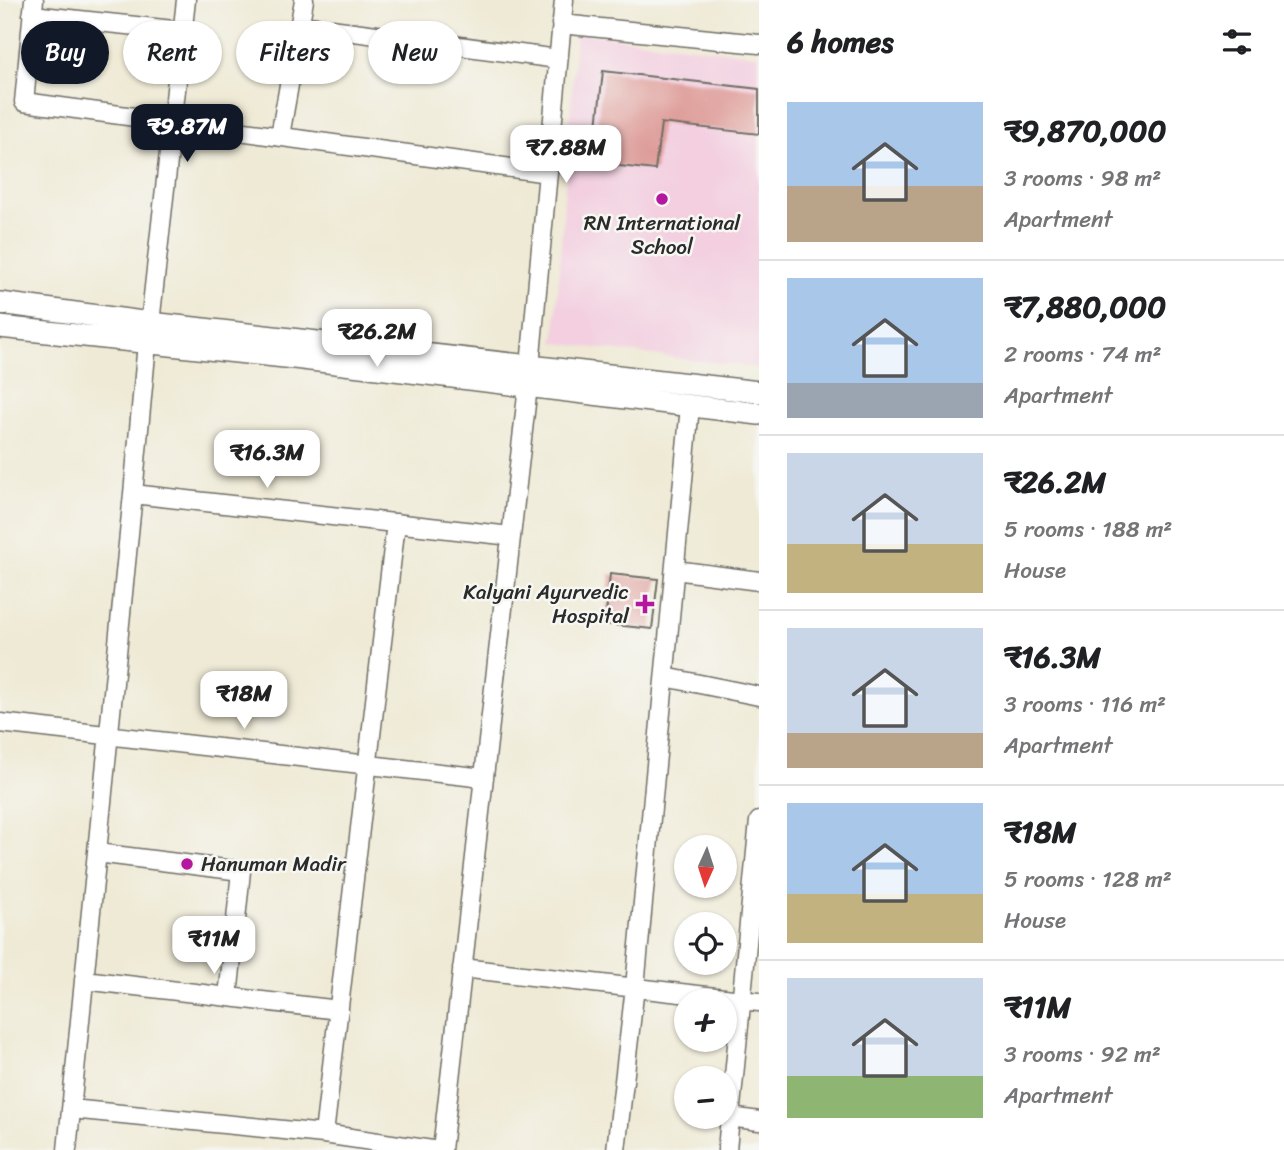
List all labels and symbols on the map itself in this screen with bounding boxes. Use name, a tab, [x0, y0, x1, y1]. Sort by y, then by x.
pin: ₹9.87M	[130, 104, 244, 164]
pin: ₹7.88M	[509, 125, 623, 185]
marker: RN International School	[654, 191, 670, 207]
place label: RN International School	[584, 204, 741, 266]
pin: ₹26.2M	[320, 310, 434, 369]
pin: ₹16.3M	[210, 430, 324, 490]
place label: Kalyani Ayurvedic Hospital	[463, 573, 630, 635]
marker: Kalyani Ayurvedic Hospital	[635, 594, 655, 614]
pin: ₹18M	[203, 672, 285, 731]
north arrow	[674, 835, 737, 898]
place label: Hanuman Madir	[201, 845, 347, 883]
marker: Hanuman Madir	[179, 856, 195, 872]
pin: ₹11M	[173, 916, 255, 976]

